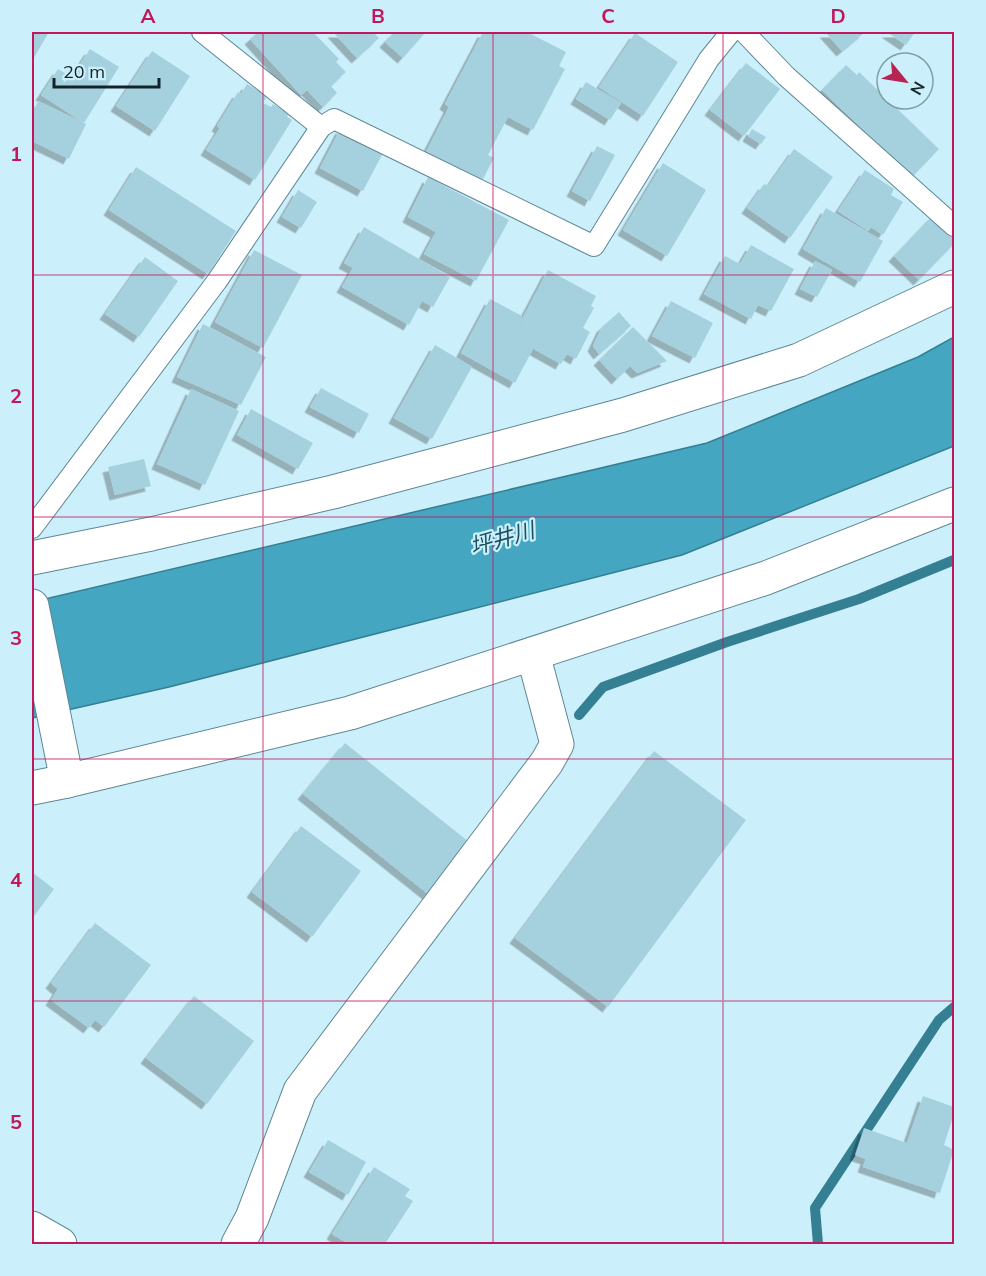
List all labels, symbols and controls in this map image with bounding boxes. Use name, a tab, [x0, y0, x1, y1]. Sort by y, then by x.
text: A	[141, 3, 156, 28]
text: B	[371, 3, 385, 28]
text: C	[601, 3, 615, 28]
text: D	[830, 3, 846, 28]
scale bar	[54, 51, 159, 89]
north arrow	[875, 51, 935, 111]
text: 20 m	[63, 60, 105, 83]
text: N	[906, 78, 930, 99]
text: 1	[10, 141, 22, 166]
text: 2	[10, 383, 22, 408]
water label: 坪井川	[466, 515, 539, 561]
text: 3	[10, 625, 22, 650]
text: 4	[10, 867, 22, 892]
text: 5	[10, 1109, 22, 1134]

